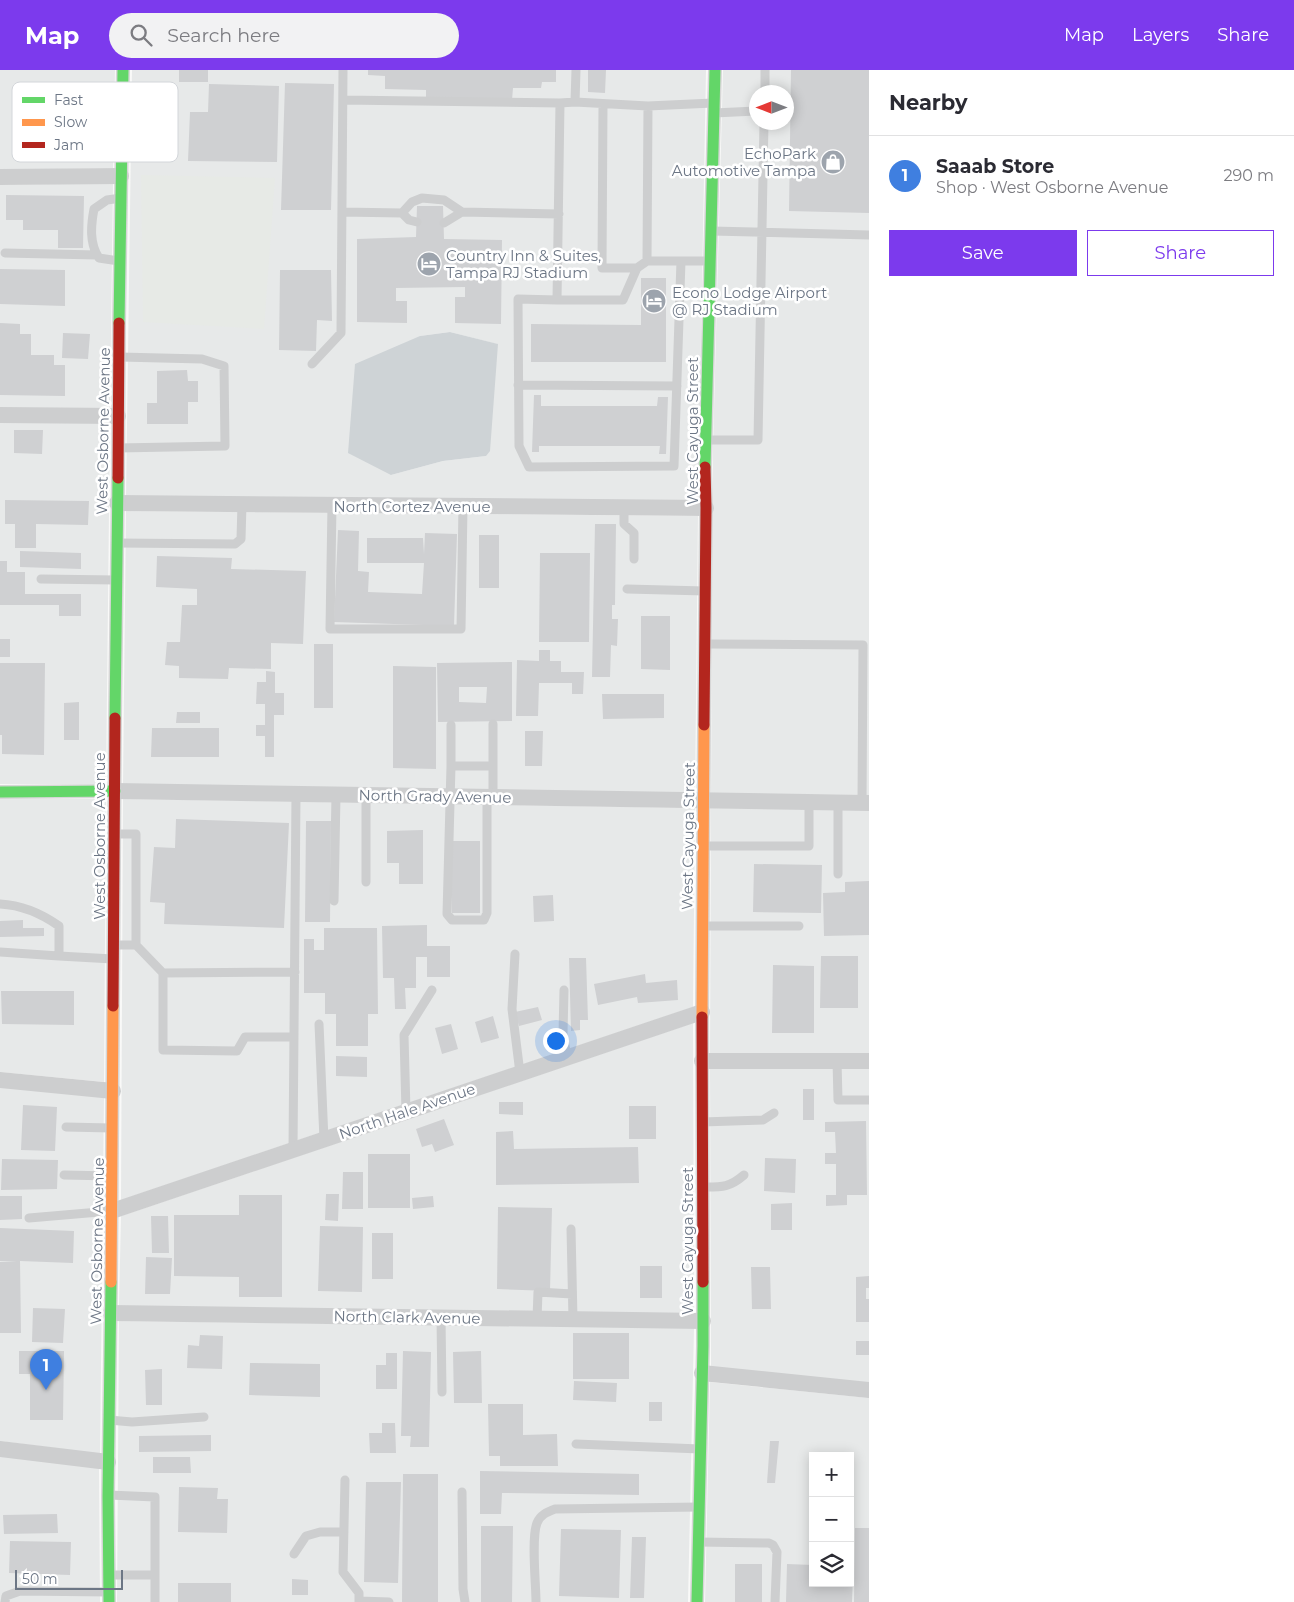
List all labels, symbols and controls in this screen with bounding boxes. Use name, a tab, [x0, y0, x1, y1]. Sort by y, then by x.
search box	[109, 13, 459, 58]
text: Map	[25, 21, 79, 50]
icon: search	[127, 21, 155, 49]
text: Search here	[167, 24, 280, 47]
text: Map	[1064, 24, 1104, 46]
text: Layers	[1132, 24, 1189, 46]
text: Share	[1217, 24, 1269, 46]
legend	[12, 82, 178, 162]
north arrow	[749, 85, 794, 130]
text: Nearby	[889, 90, 968, 115]
text: Fast	[54, 91, 84, 109]
text: Slow	[54, 113, 88, 131]
text: Jam	[53, 136, 84, 154]
place label: EchoPark Automotive Tampa	[672, 144, 816, 180]
shop icon: EchoPark Automotive Tampa	[820, 149, 846, 175]
text: Saaab Store	[936, 155, 1054, 178]
text: 1	[902, 166, 908, 185]
text: 290 m	[1223, 166, 1274, 185]
text: Shop · West Osborne Avenue	[936, 178, 1168, 197]
button: Save	[889, 230, 1077, 276]
button: Share	[1087, 230, 1274, 276]
place label: Country Inn & Suites, Tampa RJ Stadium	[446, 246, 601, 282]
hotel icon: Country Inn & Suites, Tampa RJ Stadium	[416, 251, 442, 277]
place label: Econo Lodge Airport @ RJ Stadium	[672, 283, 827, 319]
hotel icon: Econo Lodge Airport @ RJ Stadium	[641, 288, 667, 314]
street label: West Osborne Avenue	[92, 347, 114, 515]
street label: West Cayuga Street	[683, 357, 702, 505]
street label: North Cortez Avenue	[334, 497, 490, 516]
street label: West Osborne Avenue	[90, 752, 109, 920]
street label: West Cayuga Street	[677, 762, 699, 910]
street label: North Grady Avenue	[359, 785, 511, 807]
your location	[543, 1028, 569, 1054]
street label: North Hale Avenue	[336, 1079, 478, 1143]
street label: West Osborne Avenue	[86, 1157, 108, 1325]
street label: West Cayuga Street	[678, 1167, 697, 1315]
street label: North Clark Avenue	[333, 1306, 481, 1328]
pin: 1	[30, 1349, 62, 1390]
map controls	[809, 1452, 854, 1587]
button: +	[809, 1452, 854, 1497]
button: −	[809, 1497, 854, 1542]
button: layers	[809, 1542, 854, 1587]
scale bar	[15, 1567, 122, 1590]
text: 50 m	[22, 1570, 58, 1588]

